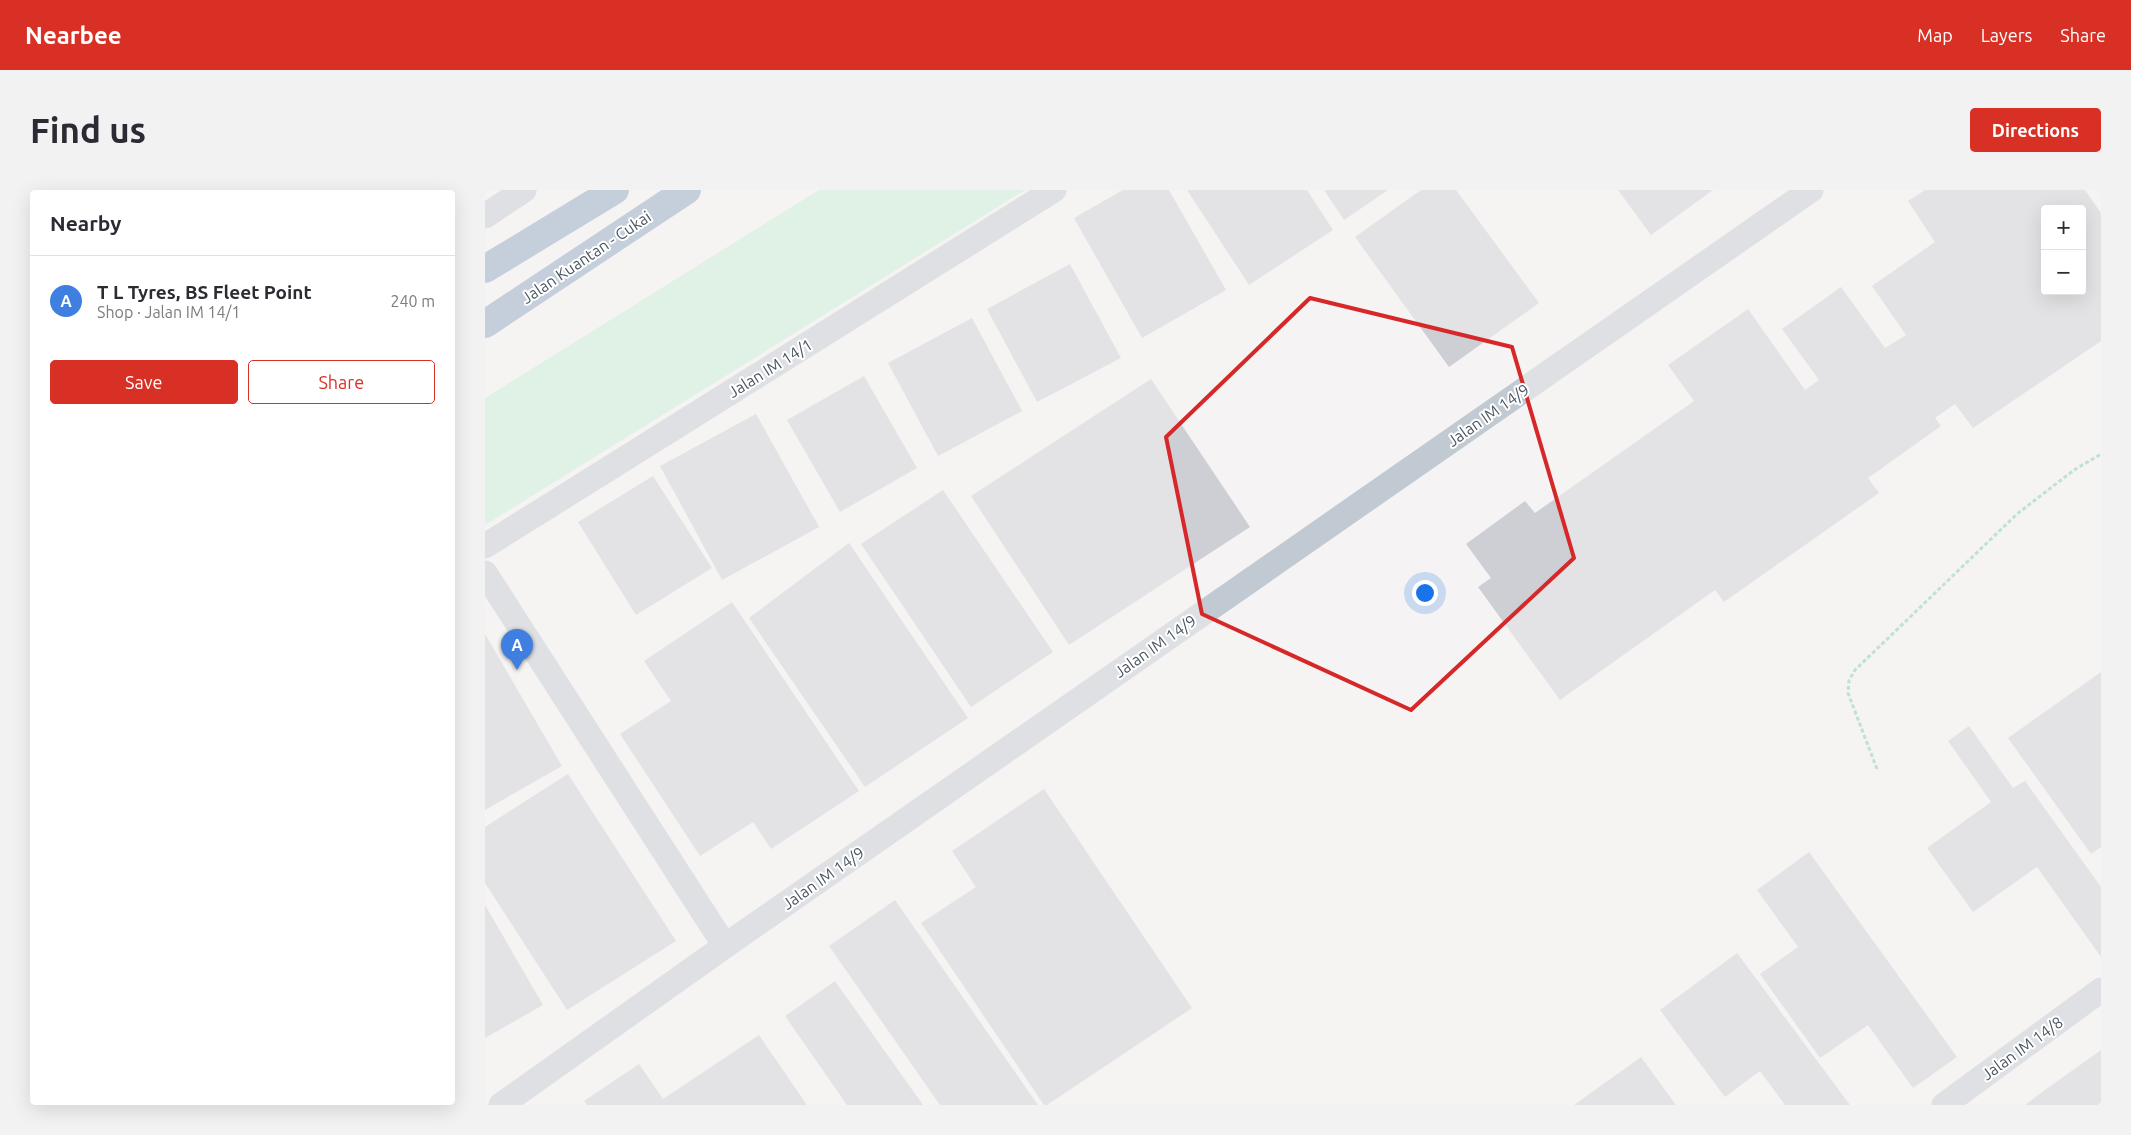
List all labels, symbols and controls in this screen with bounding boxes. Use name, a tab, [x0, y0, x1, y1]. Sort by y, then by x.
text: Nearbee	[25, 22, 122, 49]
text: Map	[1917, 25, 1953, 45]
text: Layers	[1981, 25, 2032, 45]
text: Share	[2060, 25, 2106, 45]
button: Directions	[1970, 108, 2101, 152]
text: Find us	[30, 110, 146, 150]
map controls	[2041, 205, 2086, 295]
button: +	[2041, 205, 2086, 250]
street label: Jalan Kuantan - Cukai	[518, 207, 654, 307]
text: Nearby	[50, 211, 121, 235]
button: −	[2041, 250, 2086, 295]
text: T L Tyres, BS Fleet Point	[97, 281, 312, 303]
text: A	[60, 292, 72, 310]
text: 240 m	[390, 292, 435, 310]
text: Shop · Jalan IM 14/1	[97, 303, 240, 321]
street label: Jalan IM 14/1	[725, 335, 815, 401]
button: Save	[50, 360, 238, 404]
button: Share	[248, 360, 435, 404]
street label: Jalan IM 14/9	[1444, 380, 1532, 450]
your location	[1412, 580, 1438, 606]
street label: Jalan IM 14/9	[1111, 611, 1199, 681]
pin: A	[501, 629, 533, 670]
street label: Jalan IM 14/9	[779, 843, 867, 913]
street label: Jalan IM 14/8	[1978, 1013, 2066, 1083]

